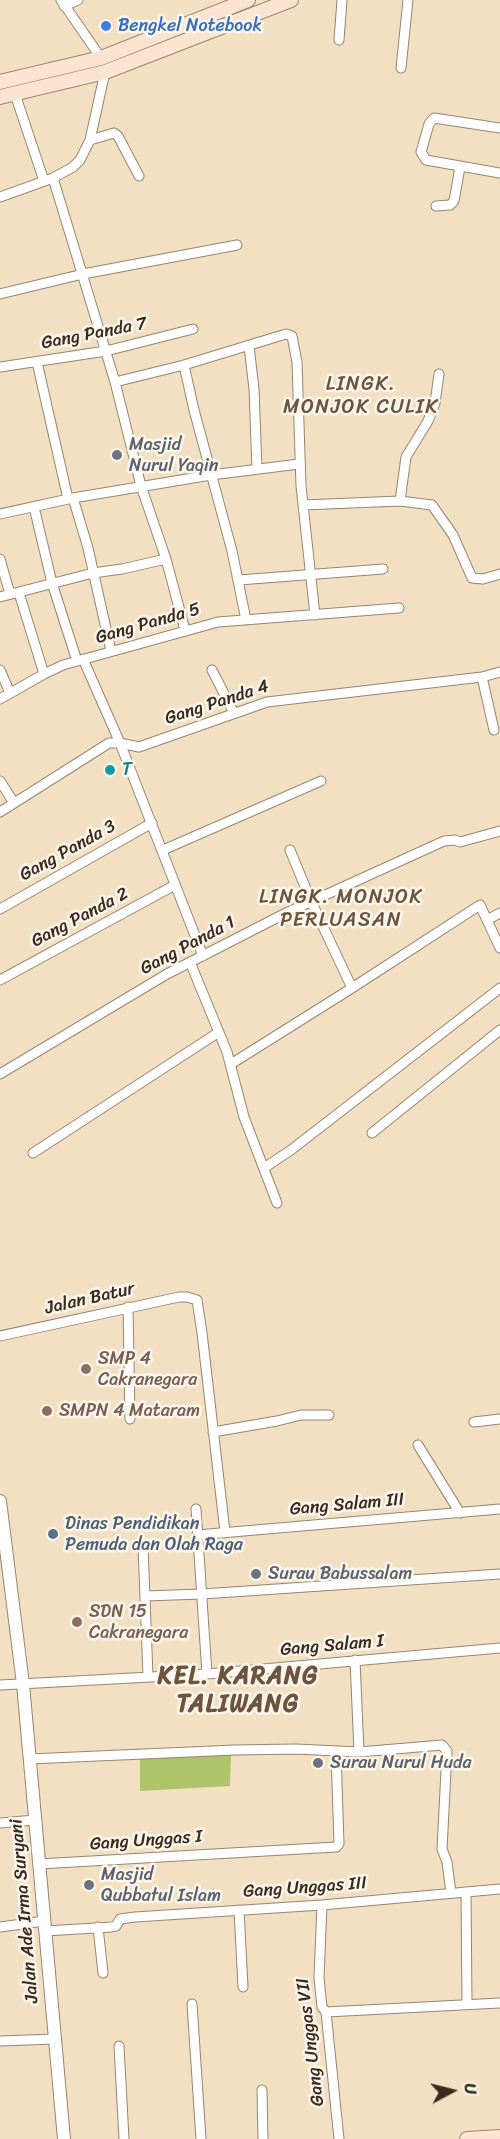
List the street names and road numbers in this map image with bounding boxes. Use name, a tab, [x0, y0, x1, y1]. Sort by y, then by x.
street label: Gang Panda 7	[39, 313, 149, 355]
street label: Gang Panda 5	[93, 599, 203, 649]
street label: Gang Panda 4	[162, 676, 272, 730]
street label: Gang Panda 3	[16, 816, 120, 886]
street label: Gang Panda 2	[28, 883, 132, 953]
street label: Gang Panda 1	[137, 912, 239, 980]
street label: Jalan Batur	[43, 1278, 137, 1320]
street label: Gang Salam III	[289, 1489, 405, 1521]
street label: Gang Salam I	[279, 1631, 385, 1661]
street label: Jalan Ade Irma Suryani	[6, 1818, 44, 2004]
street label: Gang Unggas I	[89, 1826, 203, 1856]
street label: Gang Unggas III	[243, 1873, 367, 1903]
street label: Gang Unggas VII	[292, 1977, 330, 2107]

